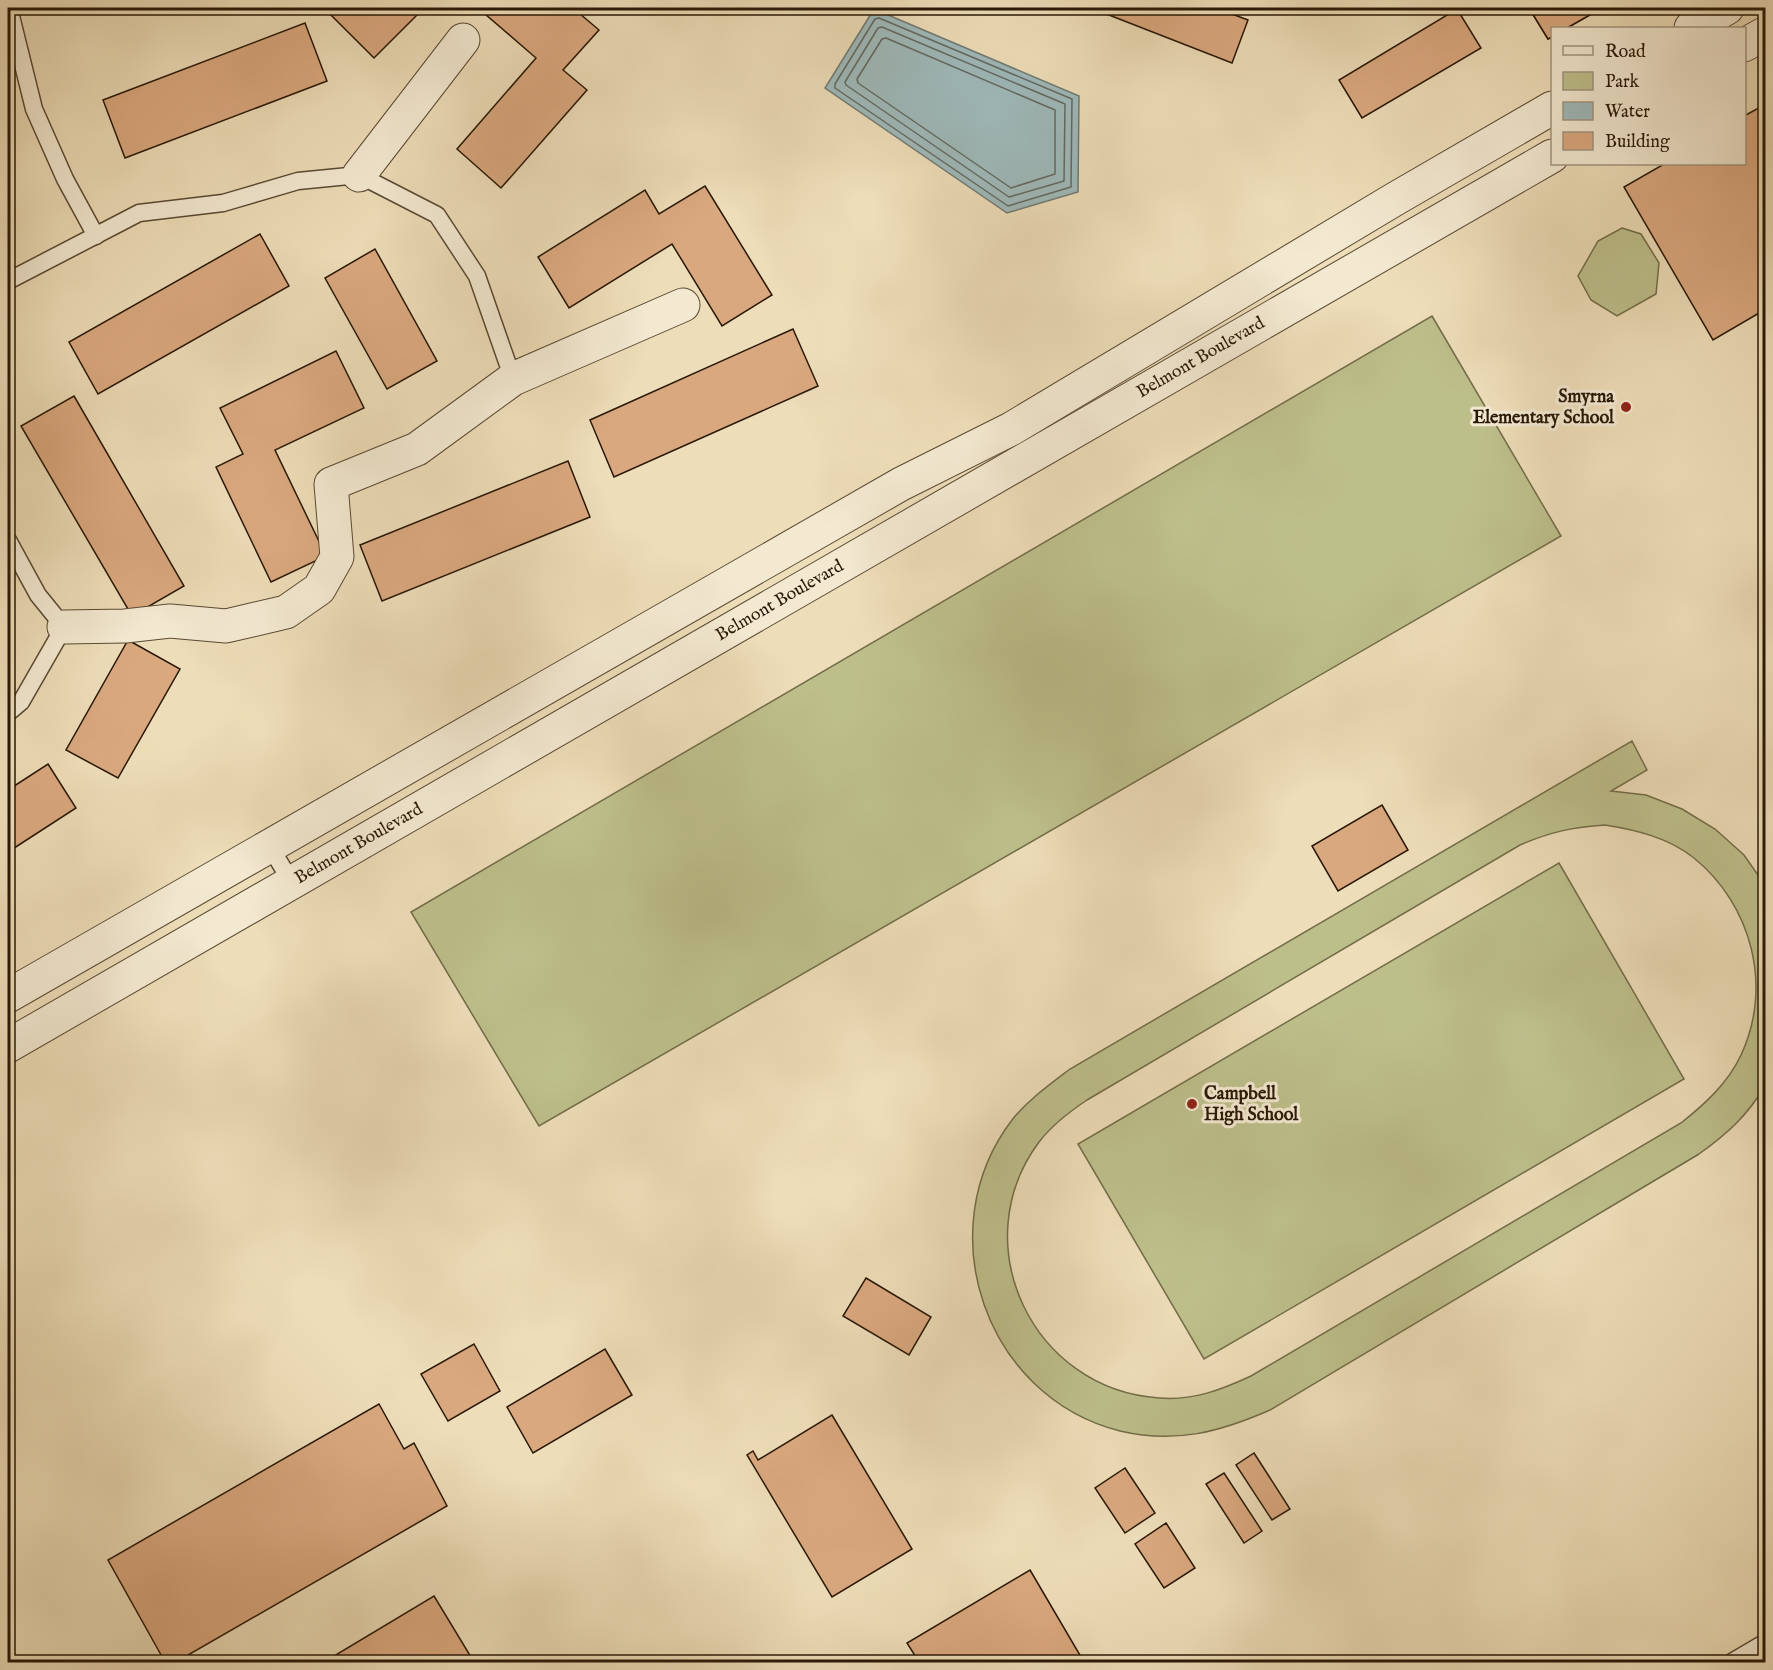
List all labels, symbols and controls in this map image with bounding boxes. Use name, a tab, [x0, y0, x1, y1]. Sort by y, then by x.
legend	[1551, 27, 1746, 165]
text: Road	[1605, 41, 1646, 64]
text: Park	[1605, 71, 1640, 94]
text: Water	[1605, 101, 1650, 124]
text: Building	[1605, 131, 1670, 154]
street label: Belmont Boulevard	[1133, 312, 1270, 404]
place label: Smyrna Elementary School	[1473, 386, 1615, 430]
marker: Smyrna Elementary School	[1619, 400, 1633, 414]
street label: Belmont Boulevard	[712, 555, 849, 647]
street label: Belmont Boulevard	[291, 798, 428, 890]
place label: Campbell High School	[1204, 1083, 1299, 1127]
marker: Campbell High School	[1185, 1097, 1199, 1111]

